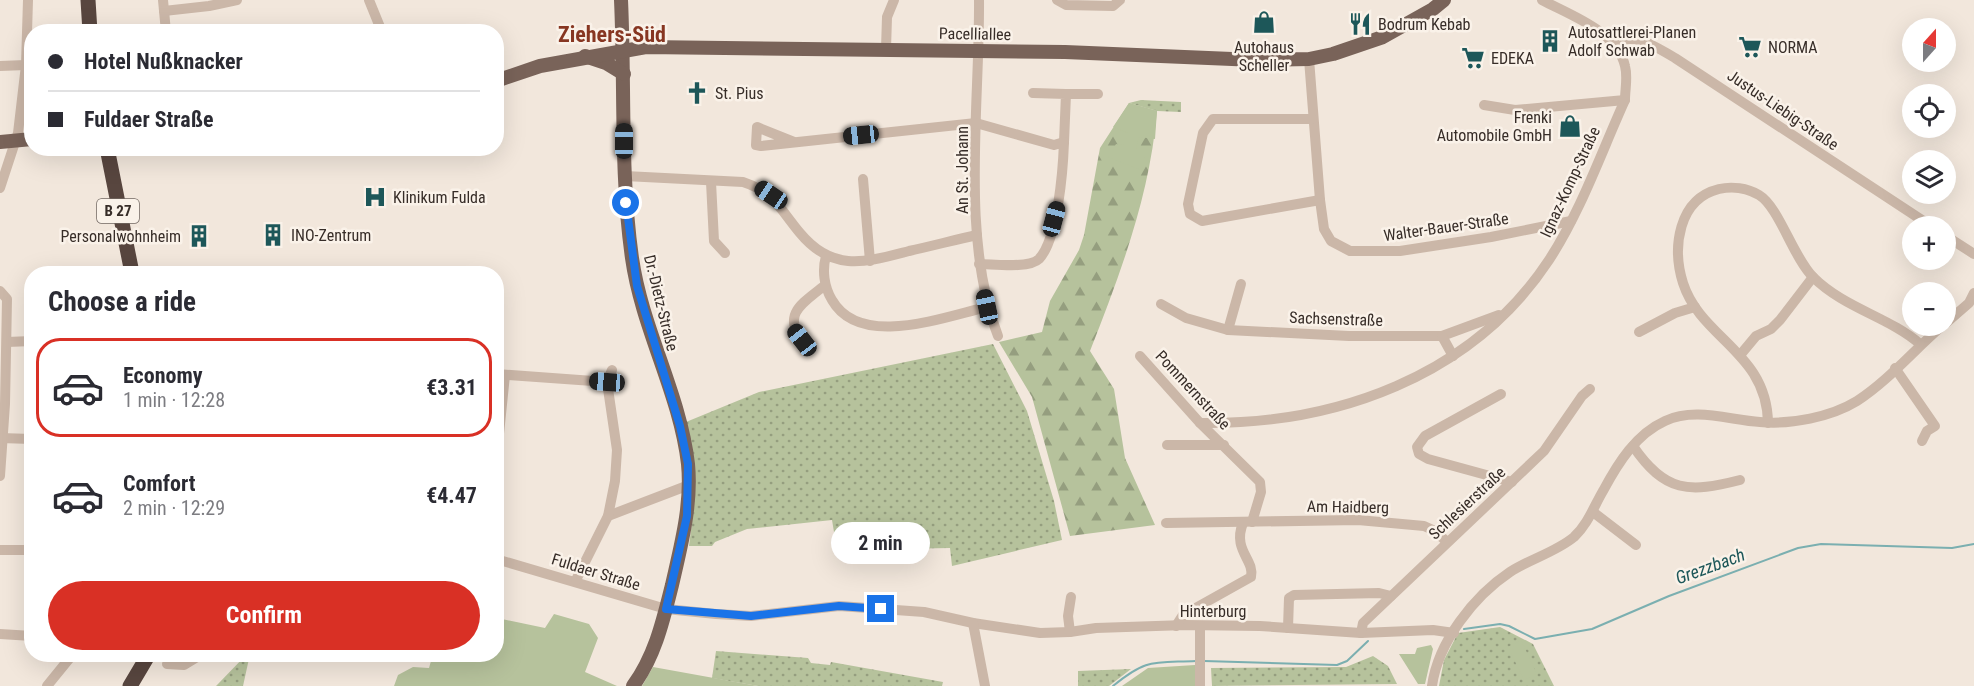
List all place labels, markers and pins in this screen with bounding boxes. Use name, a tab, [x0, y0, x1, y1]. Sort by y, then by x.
shop icon: Autohaus Scheller	[1251, 9, 1277, 35]
restaurant icon: Bodrum Kebab	[1347, 11, 1373, 37]
place label: Bodrum Kebab	[1378, 15, 1471, 34]
place label: Autosattlerei-Planen Adolf Schwab	[1568, 23, 1696, 60]
building icon: Autosattlerei-Planen Adolf Schwab	[1537, 28, 1563, 54]
supermarket icon: NORMA	[1737, 34, 1763, 60]
place label: Autohaus Scheller	[1234, 38, 1294, 75]
place label: NORMA	[1768, 38, 1817, 57]
supermarket icon: EDEKA	[1460, 45, 1486, 71]
place label: EDEKA	[1491, 49, 1534, 68]
church icon: St. Pius	[684, 80, 710, 106]
place label: St. Pius	[715, 84, 764, 103]
place label: Frenki Automobile GmbH	[1437, 108, 1552, 145]
shop icon: Frenki Automobile GmbH	[1557, 113, 1583, 139]
hospital icon: Klinikum Fulda	[362, 184, 388, 210]
place label: Klinikum Fulda	[393, 188, 486, 207]
building icon: INO-Zentrum	[260, 222, 286, 248]
building icon: Personalwohnheim	[186, 223, 212, 249]
place label: INO-Zentrum	[291, 226, 371, 245]
place label: Personalwohnheim	[61, 227, 181, 246]

